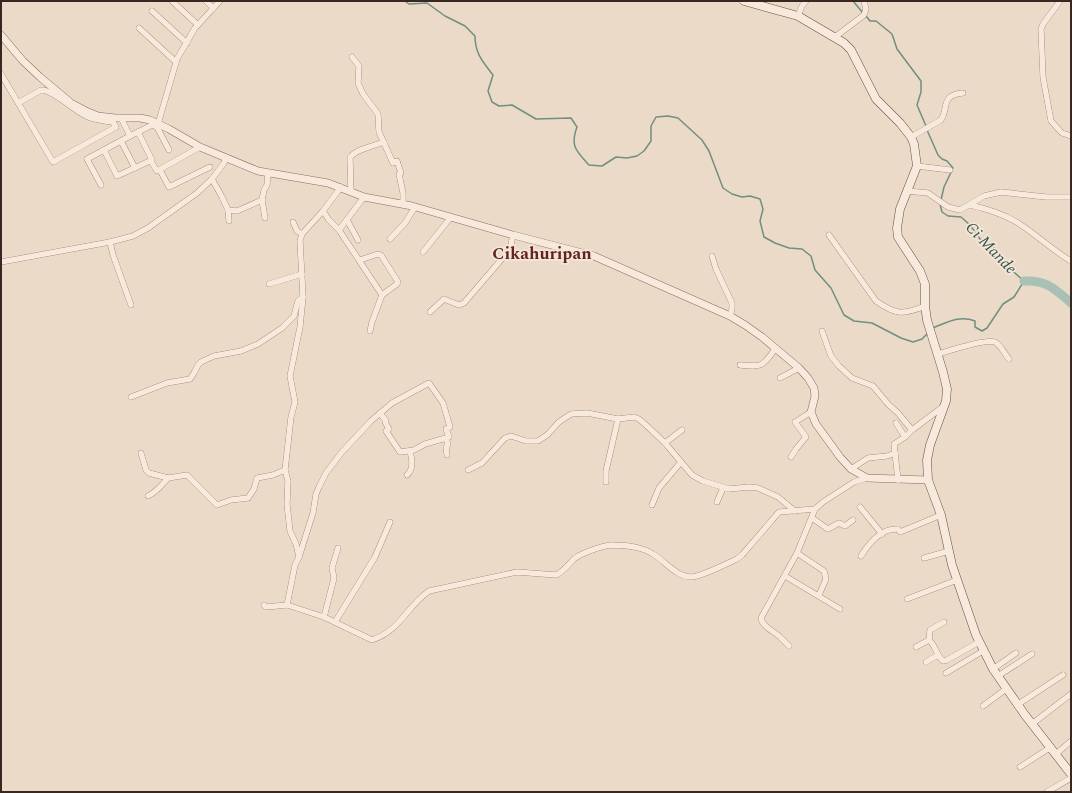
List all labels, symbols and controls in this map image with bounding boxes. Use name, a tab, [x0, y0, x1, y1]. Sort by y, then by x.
water label: Ci Mande	[960, 216, 1022, 280]
district label: Cikahuripan	[492, 241, 592, 267]

